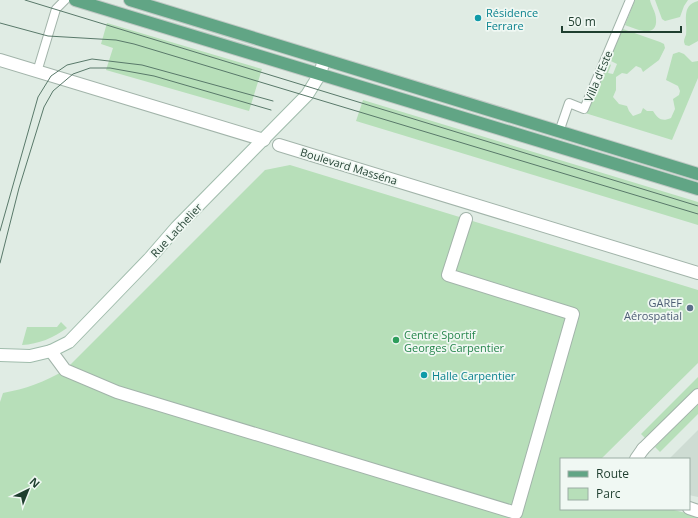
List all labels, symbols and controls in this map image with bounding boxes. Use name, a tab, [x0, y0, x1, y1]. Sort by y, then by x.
place label: Résidence Ferrare	[486, 5, 538, 33]
scale bar	[562, 8, 681, 34]
marker: Résidence Ferrare	[473, 13, 483, 23]
text: 50 m	[568, 13, 596, 30]
street label: Villa d'Este	[580, 48, 616, 104]
street label: Boulevard Masséna	[299, 144, 399, 188]
street label: Rue Lachelier	[147, 199, 205, 260]
place label: GAREF Aérospatial	[624, 295, 682, 323]
marker: GAREF Aérospatial	[685, 303, 695, 313]
place label: Centre Sportif Georges Carpentier	[404, 327, 505, 355]
marker: Centre Sportif Georges Carpentier	[391, 335, 401, 345]
place label: Halle Carpentier	[432, 368, 516, 383]
marker: Halle Carpentier	[419, 370, 429, 380]
legend	[560, 458, 690, 510]
text: Route	[596, 465, 629, 482]
north arrow	[8, 470, 48, 510]
text: N	[27, 474, 44, 491]
text: Parc	[596, 485, 621, 502]

